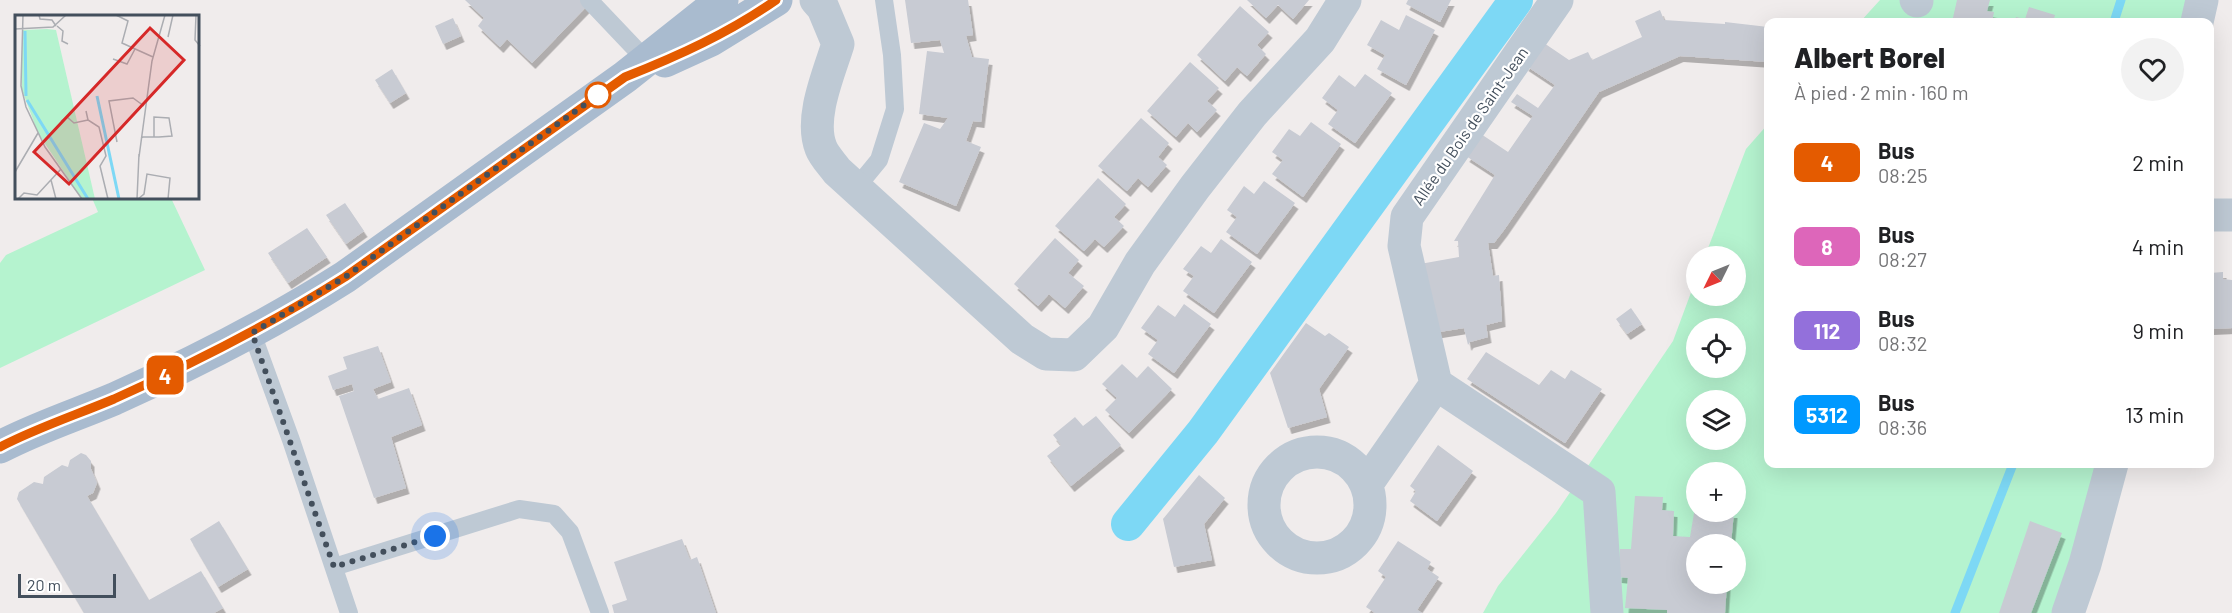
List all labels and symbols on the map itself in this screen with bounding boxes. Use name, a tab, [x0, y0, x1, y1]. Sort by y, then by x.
inset map	[15, 15, 200, 200]
street label: Allée du Bois de Saint-Jean	[1408, 43, 1531, 208]
unlabelled marker	[585, 82, 611, 108]
north arrow	[1686, 246, 1746, 306]
line badge: 4	[146, 356, 184, 394]
your location	[420, 521, 450, 551]
scale bar	[18, 571, 116, 598]

